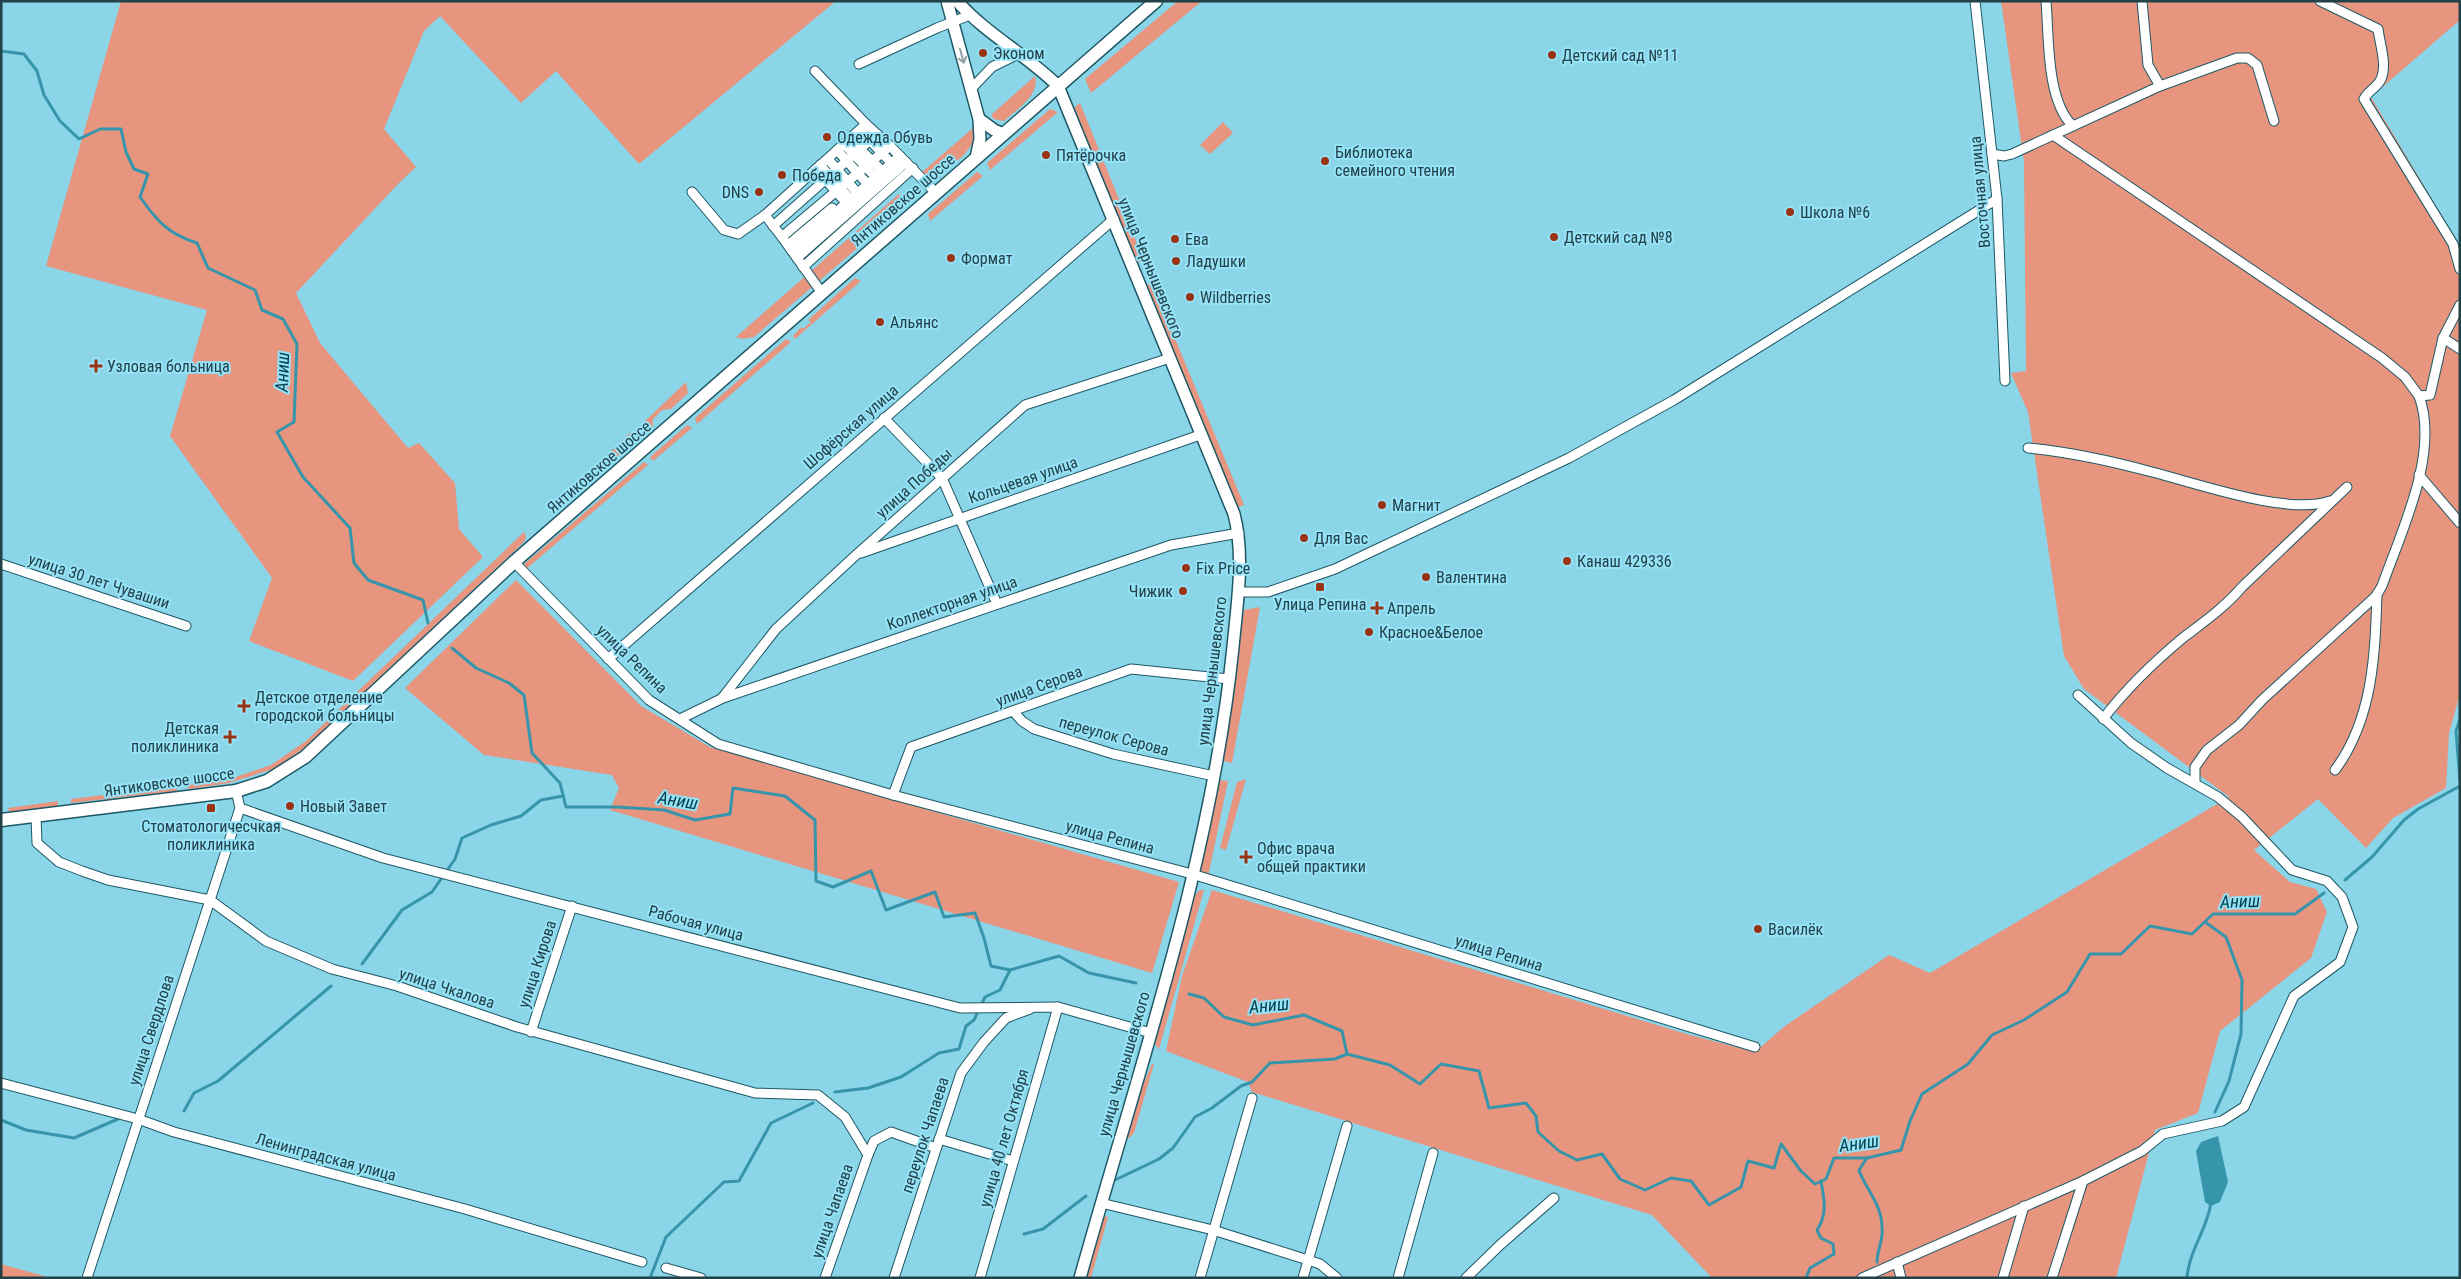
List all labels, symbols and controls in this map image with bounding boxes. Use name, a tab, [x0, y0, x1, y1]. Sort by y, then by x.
place label: Эконом	[993, 44, 1045, 63]
place label: Детский сад №11	[1562, 46, 1678, 65]
one-way arrow	[958, 47, 967, 63]
marker: Эконом	[977, 47, 989, 59]
marker: Детский сад №11	[1546, 49, 1558, 61]
place label: Одежда Обувь	[837, 128, 933, 147]
marker: Одежда Обувь	[821, 131, 833, 143]
street label: Восточная улица	[1966, 135, 1994, 249]
place label: Библиотека семейного чтения	[1335, 143, 1455, 180]
place label: Пятёрочка	[1056, 146, 1126, 165]
marker: Пятёрочка	[1040, 149, 1052, 161]
street label: Янтиковское шоссе	[847, 150, 959, 250]
marker: Библиотека семейного чтения	[1319, 155, 1331, 167]
place label: Победа	[792, 166, 841, 185]
marker: Победа	[776, 169, 788, 181]
place label: DNS	[722, 183, 749, 202]
marker: DNS	[753, 186, 765, 198]
street label: улица Чернышевского	[1114, 195, 1188, 341]
place label: Школа №6	[1800, 203, 1870, 222]
marker: Школа №6	[1784, 206, 1796, 218]
place label: Детский сад №8	[1564, 228, 1673, 247]
place label: Ева	[1185, 230, 1209, 249]
marker: Детский сад №8	[1548, 231, 1560, 243]
marker: Ева	[1169, 233, 1181, 245]
place label: Формат	[961, 249, 1013, 268]
marker: Формат	[945, 252, 957, 264]
place label: Ладушки	[1186, 252, 1246, 271]
marker: Ладушки	[1170, 255, 1182, 267]
place label: Wildberries	[1200, 288, 1271, 307]
marker: Wildberries	[1184, 291, 1196, 303]
place label: Альянс	[890, 313, 938, 332]
marker: Альянс	[874, 316, 886, 328]
water label: Аниш	[271, 352, 293, 393]
place label: Узловая больница	[107, 357, 230, 376]
marker: Узловая больница	[89, 359, 103, 373]
street label: Шофёрская улица	[800, 381, 902, 473]
street label: Янтиковское шоссе	[543, 417, 655, 517]
street label: улица Победы	[872, 444, 956, 522]
street label: Кольцевая улица	[966, 452, 1080, 508]
place label: Магнит	[1392, 496, 1441, 515]
marker: Магнит	[1376, 499, 1388, 511]
place label: Для Вас	[1314, 529, 1368, 548]
marker: Для Вас	[1298, 532, 1310, 544]
street label: улица 30 лет Чувашии	[26, 549, 172, 613]
place label: Канаш 429336	[1577, 552, 1672, 571]
marker: Канаш 429336	[1561, 555, 1573, 567]
place label: Fix Price	[1196, 559, 1250, 578]
marker: Fix Price	[1180, 562, 1192, 574]
place label: Валентина	[1436, 568, 1507, 587]
marker: Валентина	[1420, 571, 1432, 583]
street label: Коллекторная улица	[884, 572, 1020, 634]
marker: Улица Репина	[1314, 581, 1326, 593]
place label: Чижик	[1129, 582, 1173, 601]
marker: Чижик	[1177, 585, 1189, 597]
street label: улица Чернышевского	[1193, 595, 1231, 747]
place label: Улица Репина	[1274, 595, 1366, 614]
place label: Апрель	[1387, 599, 1436, 618]
marker: Апрель	[1371, 602, 1383, 614]
street label: улица Репина	[593, 621, 671, 697]
place label: Красное&Белое	[1379, 623, 1483, 642]
marker: Красное&Белое	[1363, 626, 1375, 638]
street label: улица Серова	[993, 662, 1085, 710]
place label: Детское отделение городской больницы	[255, 688, 395, 725]
marker: Детское отделение городской больницы	[237, 699, 251, 713]
street label: переулок Серова	[1057, 712, 1171, 760]
place label: Детская поликлиника	[131, 719, 219, 756]
marker: Детская поликлиника	[223, 730, 237, 744]
street label: Янтиковское шоссе	[103, 763, 235, 801]
water label: Аниш	[656, 786, 699, 814]
place label: Новый Завет	[300, 797, 387, 816]
marker: Новый Завет	[284, 800, 296, 812]
marker: Стоматологичесчкая поликлиника	[205, 802, 217, 814]
street label: улица Репина	[1064, 816, 1156, 858]
place label: Стоматологичесчкая поликлиника	[141, 817, 281, 854]
place label: Офис врача общей практики	[1257, 839, 1366, 876]
marker: Офис врача общей практики	[1239, 850, 1253, 864]
water label: Аниш	[2219, 890, 2260, 912]
street label: Рабочая улица	[646, 901, 746, 945]
street label: улица Кирова	[514, 918, 560, 1010]
place label: Василёк	[1768, 920, 1824, 939]
marker: Василёк	[1752, 923, 1764, 935]
street label: улица Репина	[1453, 931, 1545, 975]
street label: улица Чкалова	[397, 964, 497, 1012]
street label: улица Свердлова	[124, 972, 178, 1088]
street label: улица Чернышевского	[1094, 989, 1154, 1139]
water label: Аниш	[1247, 992, 1290, 1018]
street label: улица 40 лет Октября	[975, 1067, 1033, 1209]
street label: переулок Чапаева	[897, 1074, 953, 1196]
street label: Ленинградская улица	[254, 1129, 398, 1185]
water label: Аниш	[1837, 1130, 1880, 1156]
street label: улица Чапаева	[807, 1161, 857, 1261]

